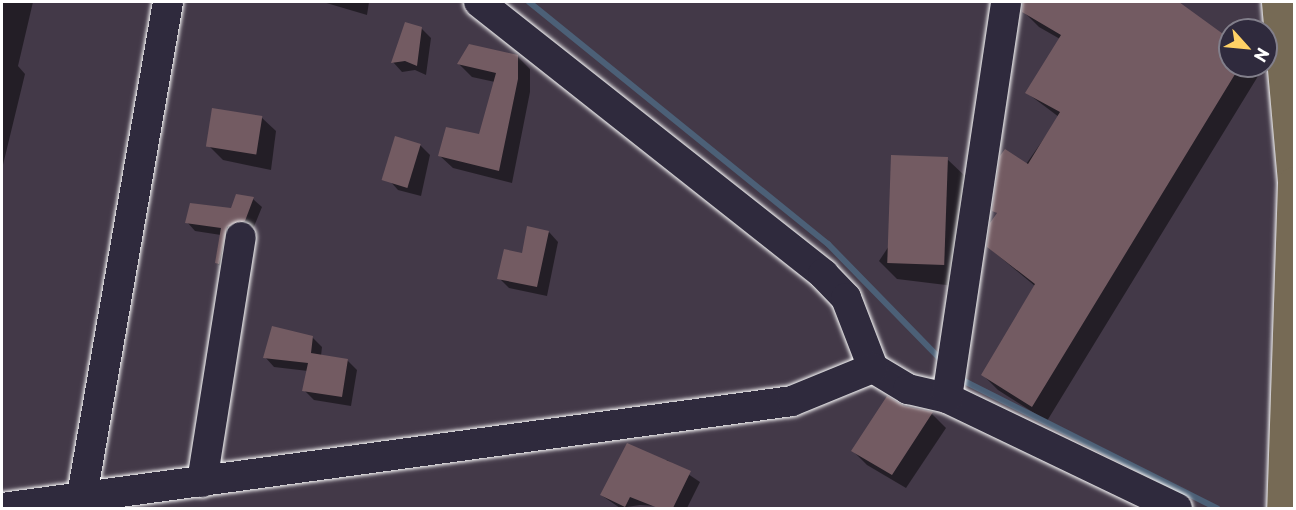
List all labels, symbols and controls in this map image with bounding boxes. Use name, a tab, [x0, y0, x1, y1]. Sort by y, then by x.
north arrow	[1218, 18, 1278, 78]
text: N	[1249, 44, 1276, 66]

